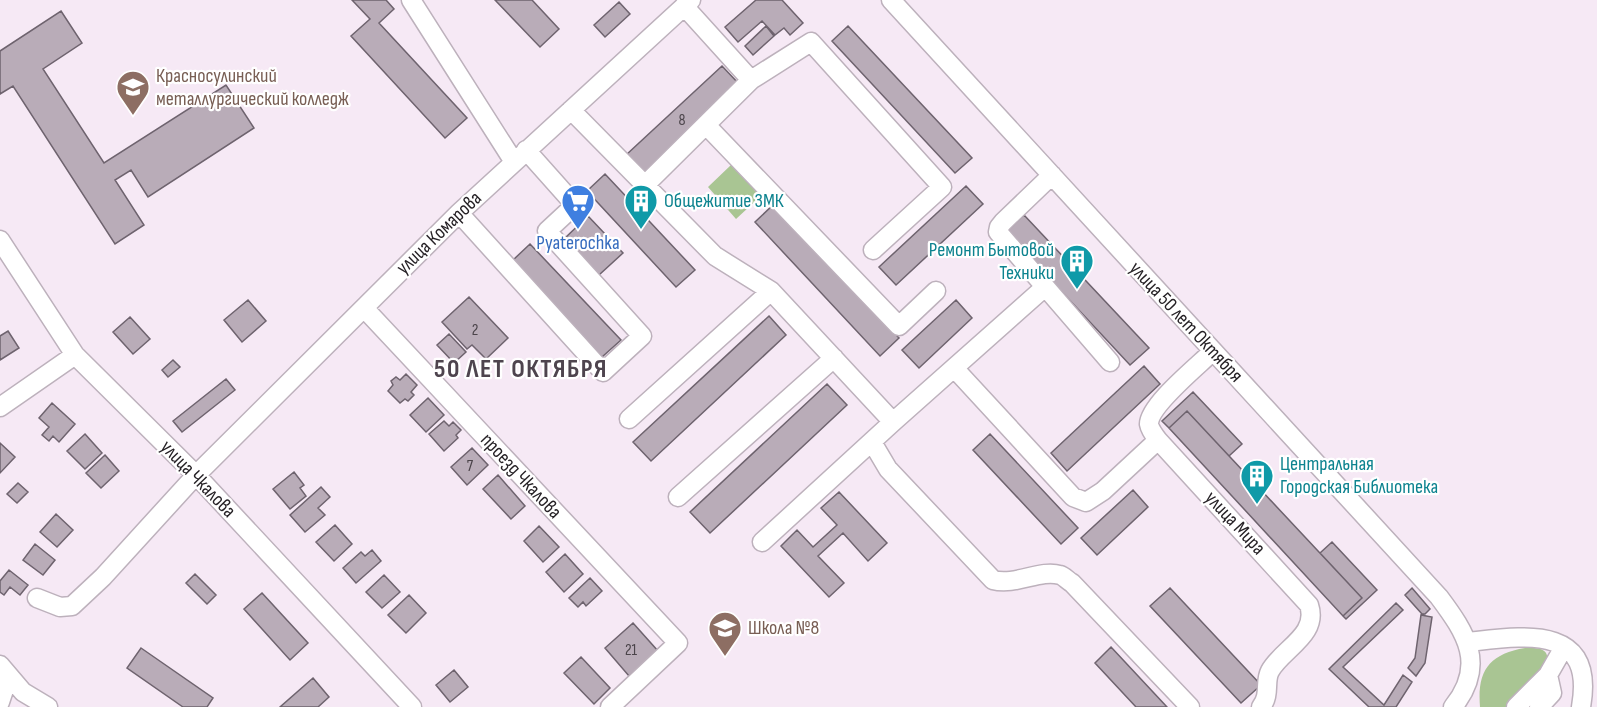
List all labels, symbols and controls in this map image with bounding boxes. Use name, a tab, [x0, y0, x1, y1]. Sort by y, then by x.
place label: Красносулинский металлургический колледж	[156, 64, 349, 111]
school or university icon: Красносулинский металлургический колледж	[115, 69, 151, 116]
house number: 8	[678, 111, 686, 130]
supermarket icon: Pyaterochka	[560, 183, 596, 230]
building icon: Общежитие 3МК	[623, 183, 659, 230]
street label: улица Комарова	[391, 186, 487, 280]
place label: Общежитие 3МК	[664, 189, 784, 213]
place label: Pyaterochka	[536, 231, 620, 255]
place label: Ремонт Бытовой Техники	[929, 238, 1054, 285]
building icon: Ремонт Бытовой Техники	[1059, 243, 1095, 290]
street label: улица 50 лет Октября	[1124, 257, 1248, 387]
house number: 2	[472, 321, 478, 340]
district label: 50 ЛЕТ ОКТЯБРЯ	[434, 354, 608, 385]
street label: проезд Чкалова	[475, 428, 567, 524]
street label: улица Чкалова	[155, 435, 241, 523]
place label: Центральная Городская Библиотека	[1280, 452, 1438, 499]
house number: 7	[467, 457, 474, 476]
building icon: Центральная Городская Библиотека	[1239, 458, 1275, 505]
street label: улица Мира	[1199, 486, 1271, 560]
school or university icon: Школа №8	[707, 610, 743, 657]
place label: Школа №8	[748, 616, 819, 640]
house number: 21	[625, 641, 638, 660]

